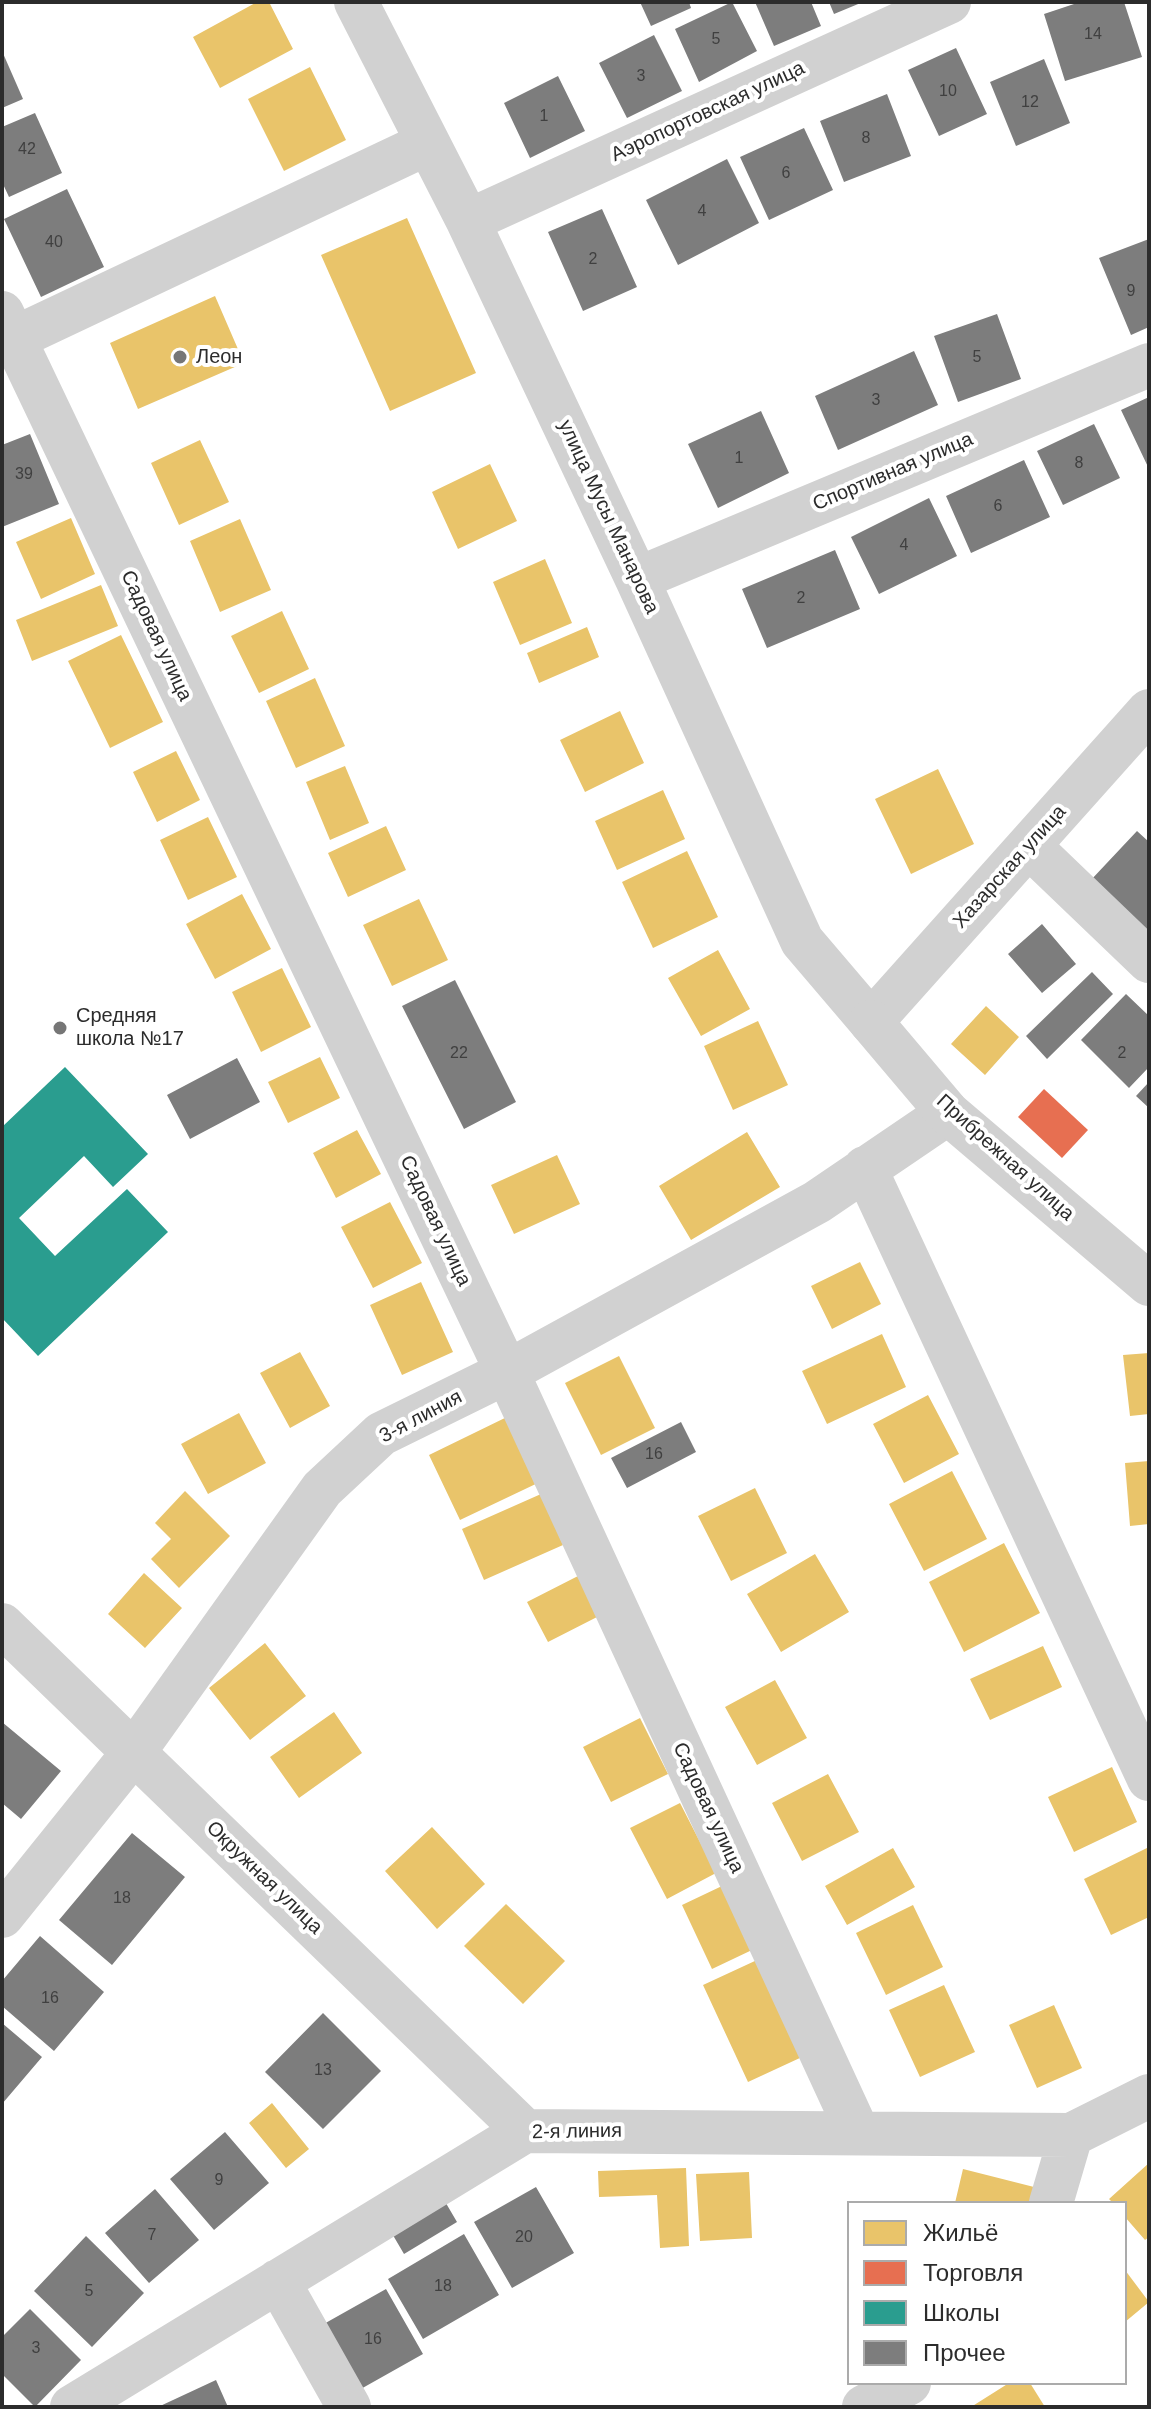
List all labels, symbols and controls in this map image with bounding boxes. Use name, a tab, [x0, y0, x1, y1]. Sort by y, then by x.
house number: 14	[1084, 25, 1102, 45]
house number: 5	[712, 30, 720, 50]
street label: Аэропортовская улица	[607, 57, 809, 167]
house number: 3	[637, 67, 645, 87]
house number: 10	[939, 82, 957, 102]
house number: 12	[1021, 93, 1039, 113]
house number: 1	[540, 107, 548, 127]
house number: 8	[862, 129, 870, 149]
house number: 42	[18, 140, 36, 160]
house number: 6	[782, 164, 790, 184]
house number: 4	[698, 202, 706, 222]
house number: 40	[45, 233, 63, 253]
house number: 2	[589, 250, 597, 270]
house number: 9	[1127, 282, 1135, 302]
place label: Леон	[196, 345, 242, 369]
marker: Леон	[171, 348, 189, 366]
house number: 5	[973, 348, 981, 368]
house number: 3	[872, 391, 880, 411]
street label: улица Мусы Манарова	[553, 416, 663, 618]
street label: Спортивная улица	[809, 427, 977, 517]
house number: 1	[735, 449, 743, 469]
house number: 8	[1075, 454, 1083, 474]
house number: 39	[15, 465, 33, 485]
house number: 6	[994, 497, 1002, 517]
house number: 4	[900, 536, 908, 556]
street label: Садовая улица	[115, 567, 197, 705]
house number: 2	[797, 589, 805, 609]
street label: Хазарская улица	[948, 801, 1072, 933]
place label: Средняя школа №17	[76, 1004, 184, 1051]
marker: Средняя школа №17	[51, 1019, 69, 1037]
house number: 22	[450, 1044, 468, 1064]
house number: 2	[1118, 1044, 1126, 1064]
street label: Прибрежная улица	[931, 1090, 1079, 1226]
street label: Садовая улица	[394, 1152, 476, 1290]
street label: 3-я линия	[376, 1385, 466, 1449]
house number: 16	[645, 1445, 663, 1465]
street label: Садовая улица	[667, 1739, 749, 1877]
street label: Окружная улица	[201, 1816, 327, 1940]
house number: 18	[113, 1889, 131, 1909]
house number: 16	[41, 1989, 59, 2009]
house number: 13	[314, 2061, 332, 2081]
street label: 2-я линия	[532, 2119, 622, 2145]
house number: 9	[215, 2171, 223, 2191]
legend	[847, 2201, 1127, 2385]
text: Жильё	[923, 2219, 998, 2246]
house number: 7	[148, 2226, 156, 2246]
house number: 20	[515, 2228, 533, 2248]
text: Торговля	[923, 2259, 1023, 2286]
house number: 18	[434, 2277, 452, 2297]
house number: 5	[85, 2282, 93, 2302]
text: Школы	[923, 2299, 1000, 2326]
house number: 16	[364, 2330, 382, 2350]
house number: 3	[32, 2339, 40, 2359]
text: Прочее	[923, 2339, 1006, 2366]

